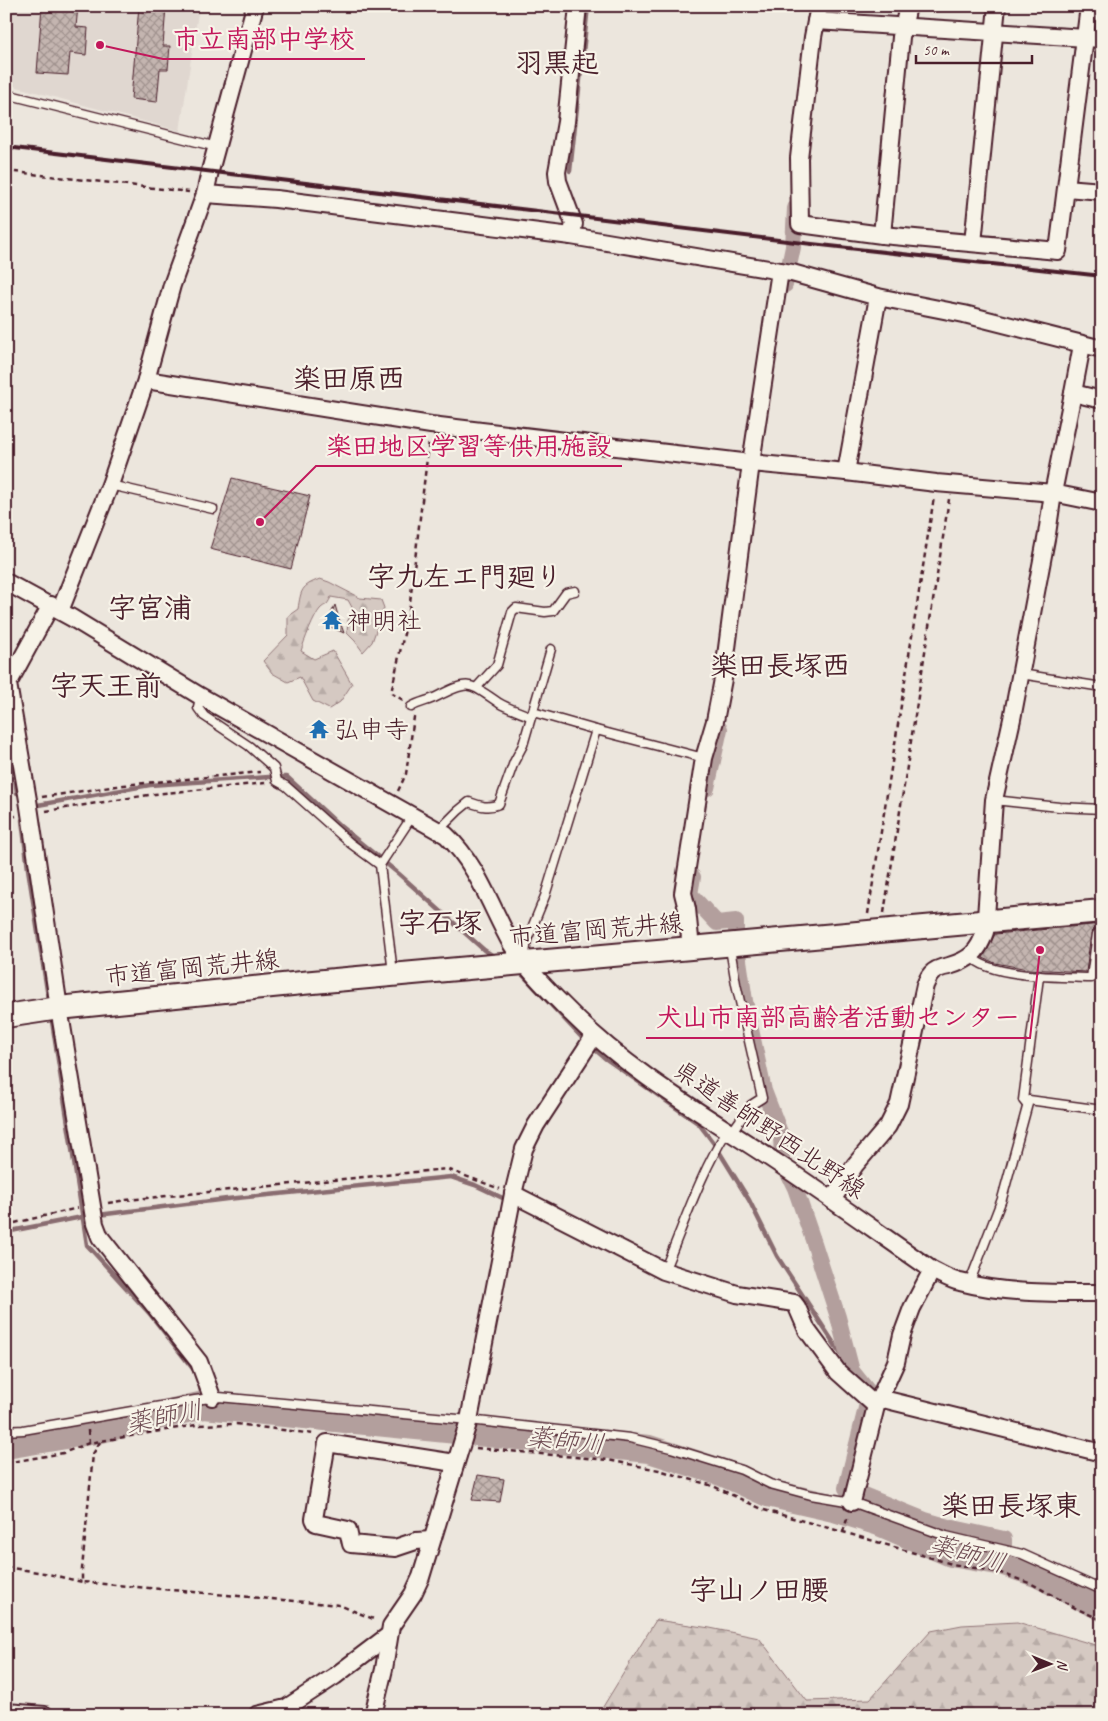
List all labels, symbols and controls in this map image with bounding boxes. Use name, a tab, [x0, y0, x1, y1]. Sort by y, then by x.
callout: 市立南部中学校	[163, 18, 365, 59]
text: 市立南部中学校	[173, 23, 355, 56]
scale bar	[916, 32, 1032, 64]
text: 50 m	[923, 41, 950, 60]
district label: 羽黒起	[515, 45, 599, 80]
district label: 楽田原西	[293, 361, 405, 396]
callout: 楽田地区学習等供用施設	[316, 425, 622, 466]
text: 楽田地区学習等供用施設	[326, 430, 612, 463]
district label: 字九左エ門廻り	[367, 559, 563, 594]
district label: 字宮浦	[108, 590, 192, 625]
place label: 神明社	[347, 605, 422, 637]
temple icon: 神明社	[321, 609, 343, 631]
district label: 楽田長塚西	[710, 648, 850, 683]
district label: 字天王前	[50, 668, 162, 703]
place label: 弘申寺	[334, 714, 409, 746]
temple icon: 弘申寺	[308, 718, 330, 740]
district label: 字石塚	[398, 905, 482, 940]
street label: 市道富岡荒井線	[508, 906, 685, 954]
street label: 市道富岡荒井線	[103, 943, 281, 993]
callout: 犬山市南部高齢者活動センター	[646, 997, 1030, 1038]
text: 犬山市南部高齢者活動センター	[656, 1001, 1020, 1034]
street label: 県道善師野西北野線	[667, 1054, 872, 1206]
water label: 薬師川	[123, 1393, 206, 1440]
water label: 薬師川	[525, 1420, 606, 1461]
district label: 楽田長塚東	[941, 1488, 1081, 1523]
water label: 薬師川	[926, 1527, 1010, 1580]
district label: 字山ノ田腰	[689, 1572, 829, 1607]
north arrow	[1026, 1638, 1076, 1688]
text: N	[1054, 1660, 1071, 1671]

